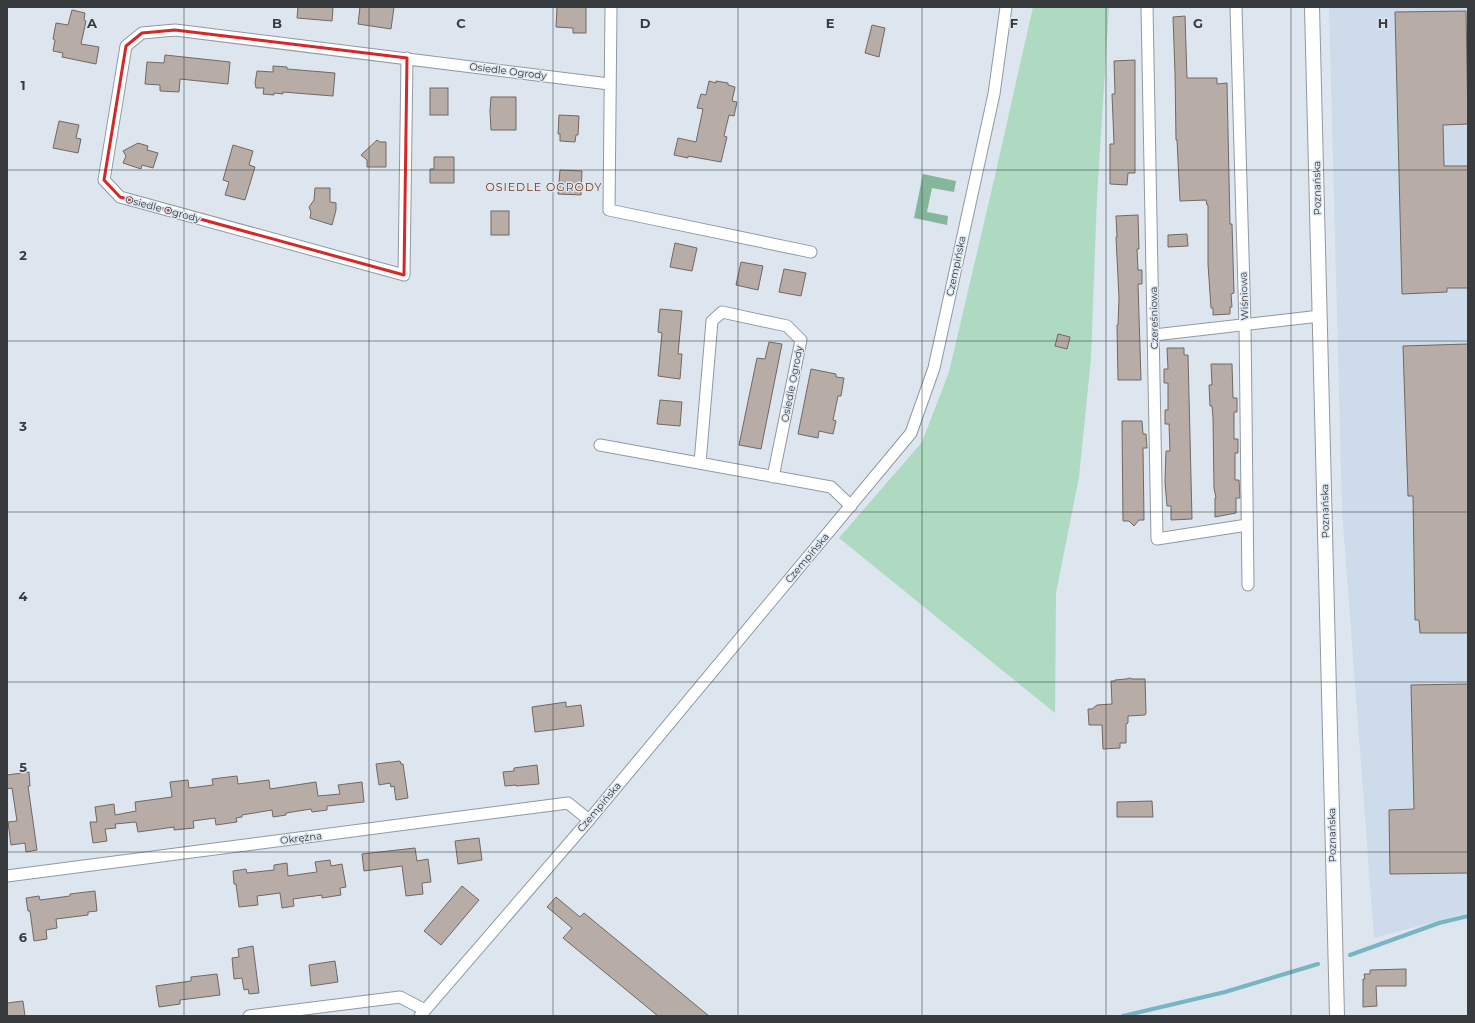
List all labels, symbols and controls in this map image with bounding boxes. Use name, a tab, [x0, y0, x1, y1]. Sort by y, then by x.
text: A	[86, 15, 98, 31]
text: B	[272, 15, 282, 31]
text: C	[456, 15, 466, 31]
text: D	[640, 15, 651, 31]
text: E	[826, 15, 835, 31]
text: F	[1010, 15, 1018, 31]
text: G	[1193, 15, 1203, 31]
text: H	[1378, 15, 1388, 31]
street label: Osiedle Ogrody	[469, 60, 548, 82]
text: 1	[20, 77, 26, 93]
street label: Poznańska	[1310, 161, 1324, 215]
district label: OSIEDLE OGRODY	[485, 180, 603, 194]
street label: Osiedle Ogrody	[124, 193, 203, 225]
street label: Czempińska	[943, 235, 969, 297]
text: 2	[19, 247, 27, 263]
street label: Wiśniowa	[1237, 271, 1251, 321]
street label: Czereśniowa	[1147, 286, 1161, 350]
street label: Osiedle Ogrody	[778, 344, 806, 423]
text: 3	[18, 418, 27, 434]
street label: Poznańska	[1318, 484, 1332, 538]
street label: Czempińska	[782, 530, 832, 586]
text: 4	[19, 588, 28, 604]
text: 5	[19, 759, 27, 775]
street label: Czempińska	[574, 779, 624, 835]
street label: Poznańska	[1325, 808, 1339, 862]
street label: Okrężna	[279, 829, 323, 847]
text: 6	[19, 929, 28, 945]

